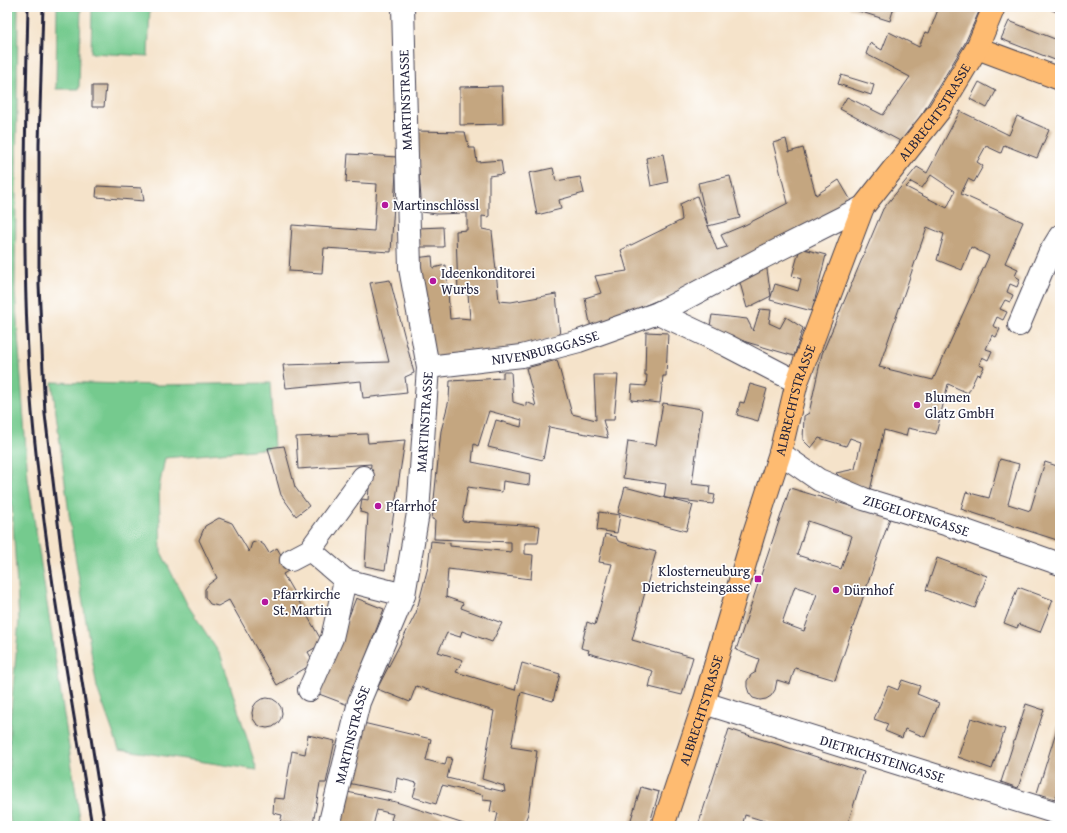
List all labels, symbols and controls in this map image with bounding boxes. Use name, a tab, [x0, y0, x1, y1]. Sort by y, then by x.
street label: MARTINSTRASSE	[393, 49, 417, 151]
street label: ALBRECHTSTRASSE	[893, 59, 976, 165]
place label: Martinschlössl	[393, 195, 479, 215]
marker: Martinschlössl	[380, 200, 390, 210]
place label: Ideenkonditorei Wurbs	[441, 263, 535, 299]
marker: Ideenkonditorei Wurbs	[428, 276, 438, 286]
street label: NIVENBURGGASSE	[490, 325, 602, 369]
street label: ALBRECHTSTRASSE	[770, 341, 820, 458]
street label: MARTINSTRASSE	[411, 371, 438, 473]
place label: Blumen Glatz GmbH	[925, 387, 994, 423]
marker: Blumen Glatz GmbH	[912, 400, 922, 410]
street label: ZIEGELOFENGASSE	[861, 489, 972, 541]
place label: Pfarrhof	[386, 496, 437, 516]
marker: Pfarrhof	[373, 501, 383, 511]
place label: Klosterneuburg Dietrichsteingasse	[642, 561, 750, 597]
marker: Klosterneuburg Dietrichsteingasse	[753, 574, 763, 584]
place label: Dürnhof	[844, 580, 895, 600]
place label: Pfarrkirche St. Martin	[273, 584, 341, 620]
marker: Dürnhof	[831, 585, 841, 595]
marker: Pfarrkirche St. Martin	[260, 597, 270, 607]
street label: ALBRECHTSTRASSE	[674, 652, 728, 768]
street label: MARTINSTRASSE	[329, 682, 375, 786]
street label: DIETRICHSTEINGASSE	[818, 730, 947, 788]

